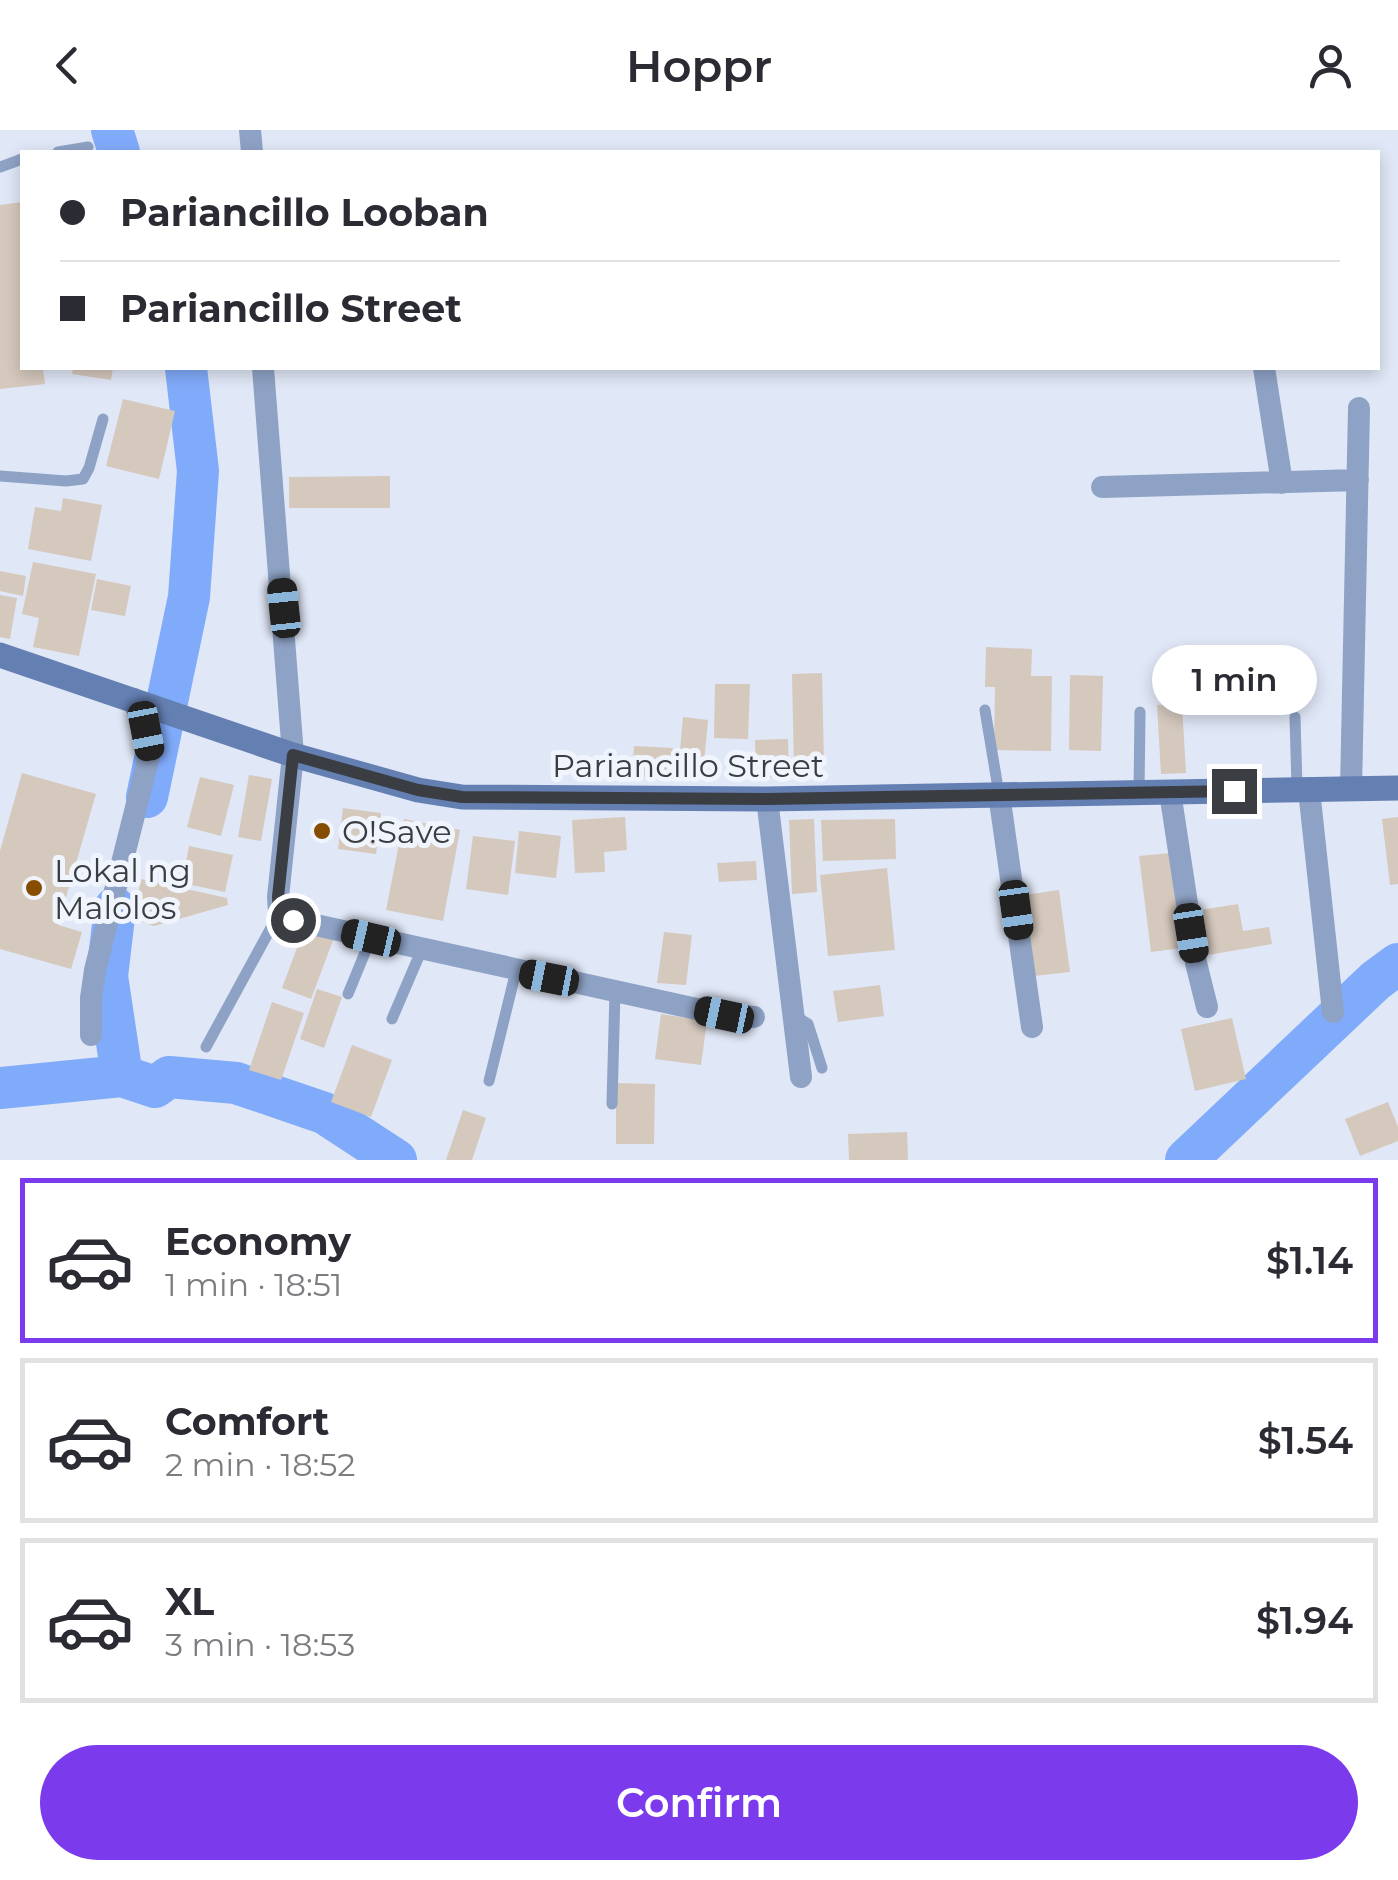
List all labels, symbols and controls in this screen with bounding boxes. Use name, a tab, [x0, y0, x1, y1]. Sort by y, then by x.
icon: back	[40, 38, 95, 93]
text: Hoppr	[626, 38, 772, 93]
icon: person	[1303, 38, 1358, 93]
text: Pariancillo Looban	[120, 189, 489, 236]
text: Pariancillo Street	[120, 285, 462, 332]
car	[266, 577, 302, 639]
callout: 1 min	[1152, 646, 1316, 716]
text: 1 min	[1192, 660, 1277, 699]
car	[126, 699, 166, 763]
street label: Pariancillo Street	[552, 746, 824, 785]
route end	[1212, 769, 1257, 814]
place label: O!Save	[342, 812, 452, 851]
marker: O!Save	[311, 820, 333, 842]
place label: Lokal ng Malolos	[54, 851, 191, 927]
marker: Lokal ng Malolos	[23, 877, 45, 899]
car	[997, 878, 1035, 942]
route start	[271, 898, 316, 943]
car	[1171, 901, 1211, 965]
car	[338, 917, 404, 959]
car	[517, 958, 581, 998]
car	[692, 994, 756, 1036]
icon: car	[45, 1216, 135, 1306]
text: Economy	[165, 1218, 351, 1265]
text: $1.14	[1266, 1237, 1353, 1284]
text: 1 min · 18:51	[165, 1265, 342, 1304]
icon: car	[45, 1396, 135, 1486]
text: Comfort	[165, 1398, 329, 1445]
text: $1.54	[1258, 1417, 1353, 1464]
text: 2 min · 18:52	[165, 1445, 355, 1484]
icon: car	[45, 1576, 135, 1666]
text: XL	[165, 1578, 214, 1625]
text: $1.94	[1256, 1597, 1353, 1644]
text: 3 min · 18:53	[165, 1625, 355, 1664]
button: Confirm	[40, 1745, 1358, 1860]

